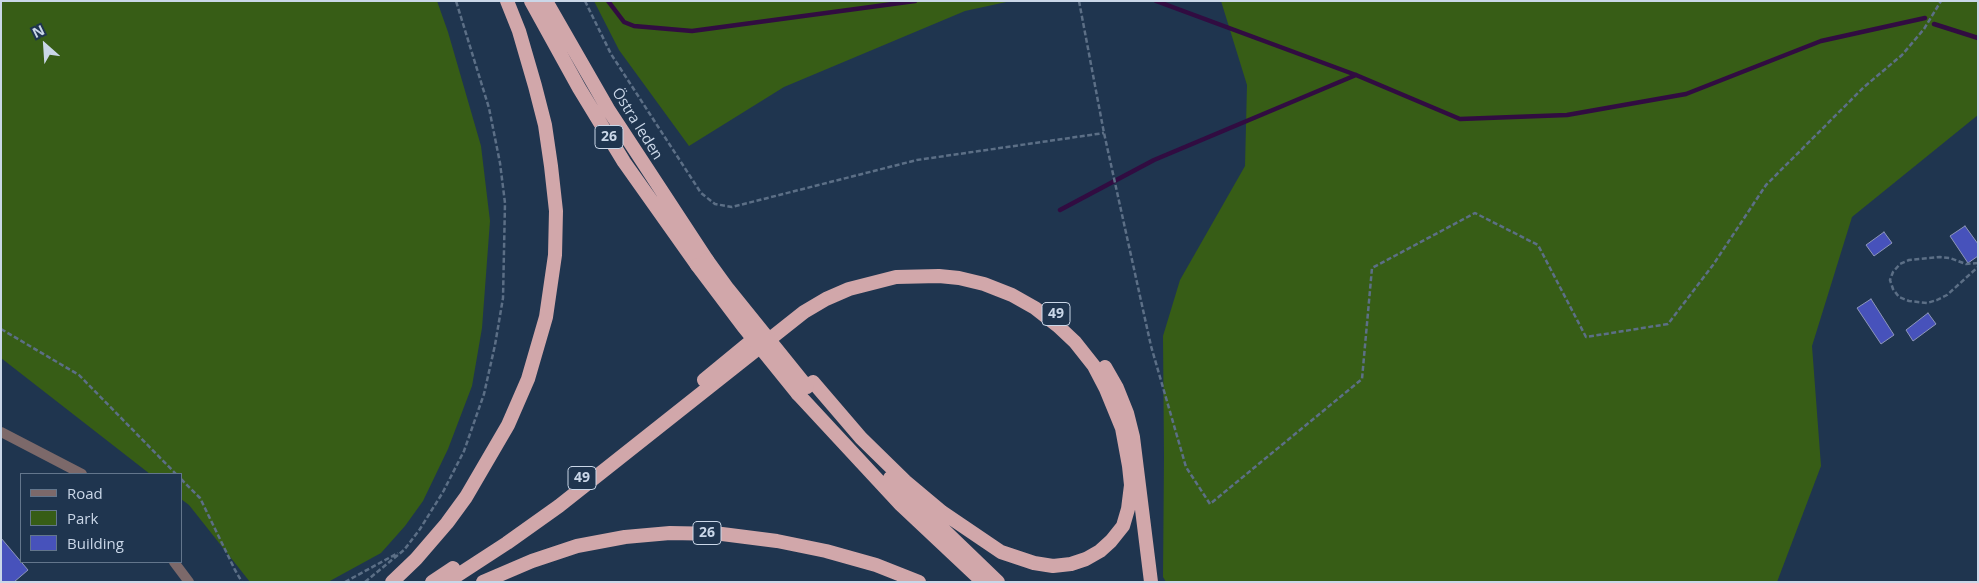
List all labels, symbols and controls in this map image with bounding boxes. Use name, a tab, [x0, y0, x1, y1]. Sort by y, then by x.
north arrow	[20, 20, 70, 70]
text: N	[29, 20, 47, 42]
street label: Östra leden	[608, 85, 666, 163]
road number: 26	[595, 125, 623, 148]
road number: 49	[1042, 302, 1070, 326]
road number: 49	[568, 466, 596, 489]
legend	[20, 473, 182, 563]
text: Road	[67, 483, 103, 503]
text: Park	[67, 508, 98, 528]
road number: 26	[693, 522, 721, 544]
text: Building	[67, 533, 124, 553]

